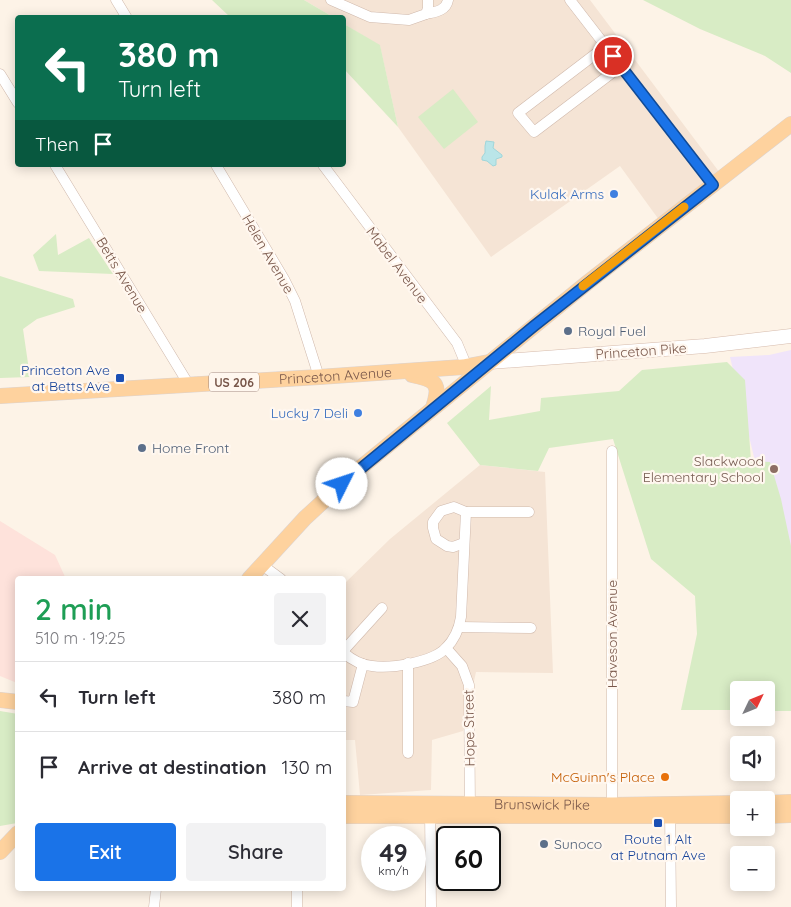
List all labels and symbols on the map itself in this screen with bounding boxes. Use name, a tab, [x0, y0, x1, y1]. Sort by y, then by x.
pin	[592, 35, 634, 77]
place label: Kulak Arms	[530, 185, 604, 203]
marker: Kulak Arms	[608, 188, 620, 200]
street label: Helen Avenue	[238, 211, 298, 297]
street label: Mabel Avenue	[362, 223, 432, 307]
street label: Betts Avenue	[92, 234, 152, 316]
place label: Royal Fuel	[578, 322, 646, 340]
marker: Royal Fuel	[562, 325, 574, 337]
street label: Princeton Pike	[595, 339, 687, 363]
place label: Princeton Ave at Betts Ave	[21, 361, 110, 395]
street label: Princeton Avenue	[278, 363, 392, 388]
marker: Princeton Ave at Betts Ave	[114, 372, 126, 384]
road number: US 206	[209, 372, 259, 392]
place label: Lucky 7 Deli	[271, 404, 348, 422]
marker: Lucky 7 Deli	[352, 407, 364, 419]
place label: Home Front	[152, 439, 229, 457]
marker: Home Front	[136, 442, 148, 454]
place label: Slackwood Elementary School	[643, 452, 764, 486]
position arrow	[315, 457, 367, 509]
marker: Slackwood Elementary School	[768, 463, 780, 475]
street label: Haveson Avenue	[603, 580, 621, 688]
north arrow	[730, 681, 775, 726]
street label: Hope Street	[459, 689, 479, 767]
place label: McGuinn's Place	[551, 768, 655, 786]
marker: McGuinn's Place	[659, 771, 671, 783]
street label: Brunswick Pike	[494, 795, 590, 814]
marker: Route 1 Alt at Putnam Ave	[652, 817, 664, 829]
speed limit sign: 60	[436, 826, 501, 891]
place label: Route 1 Alt at Putnam Ave	[610, 830, 706, 864]
place label: Sunoco	[554, 835, 602, 853]
marker: Sunoco	[538, 838, 550, 850]

